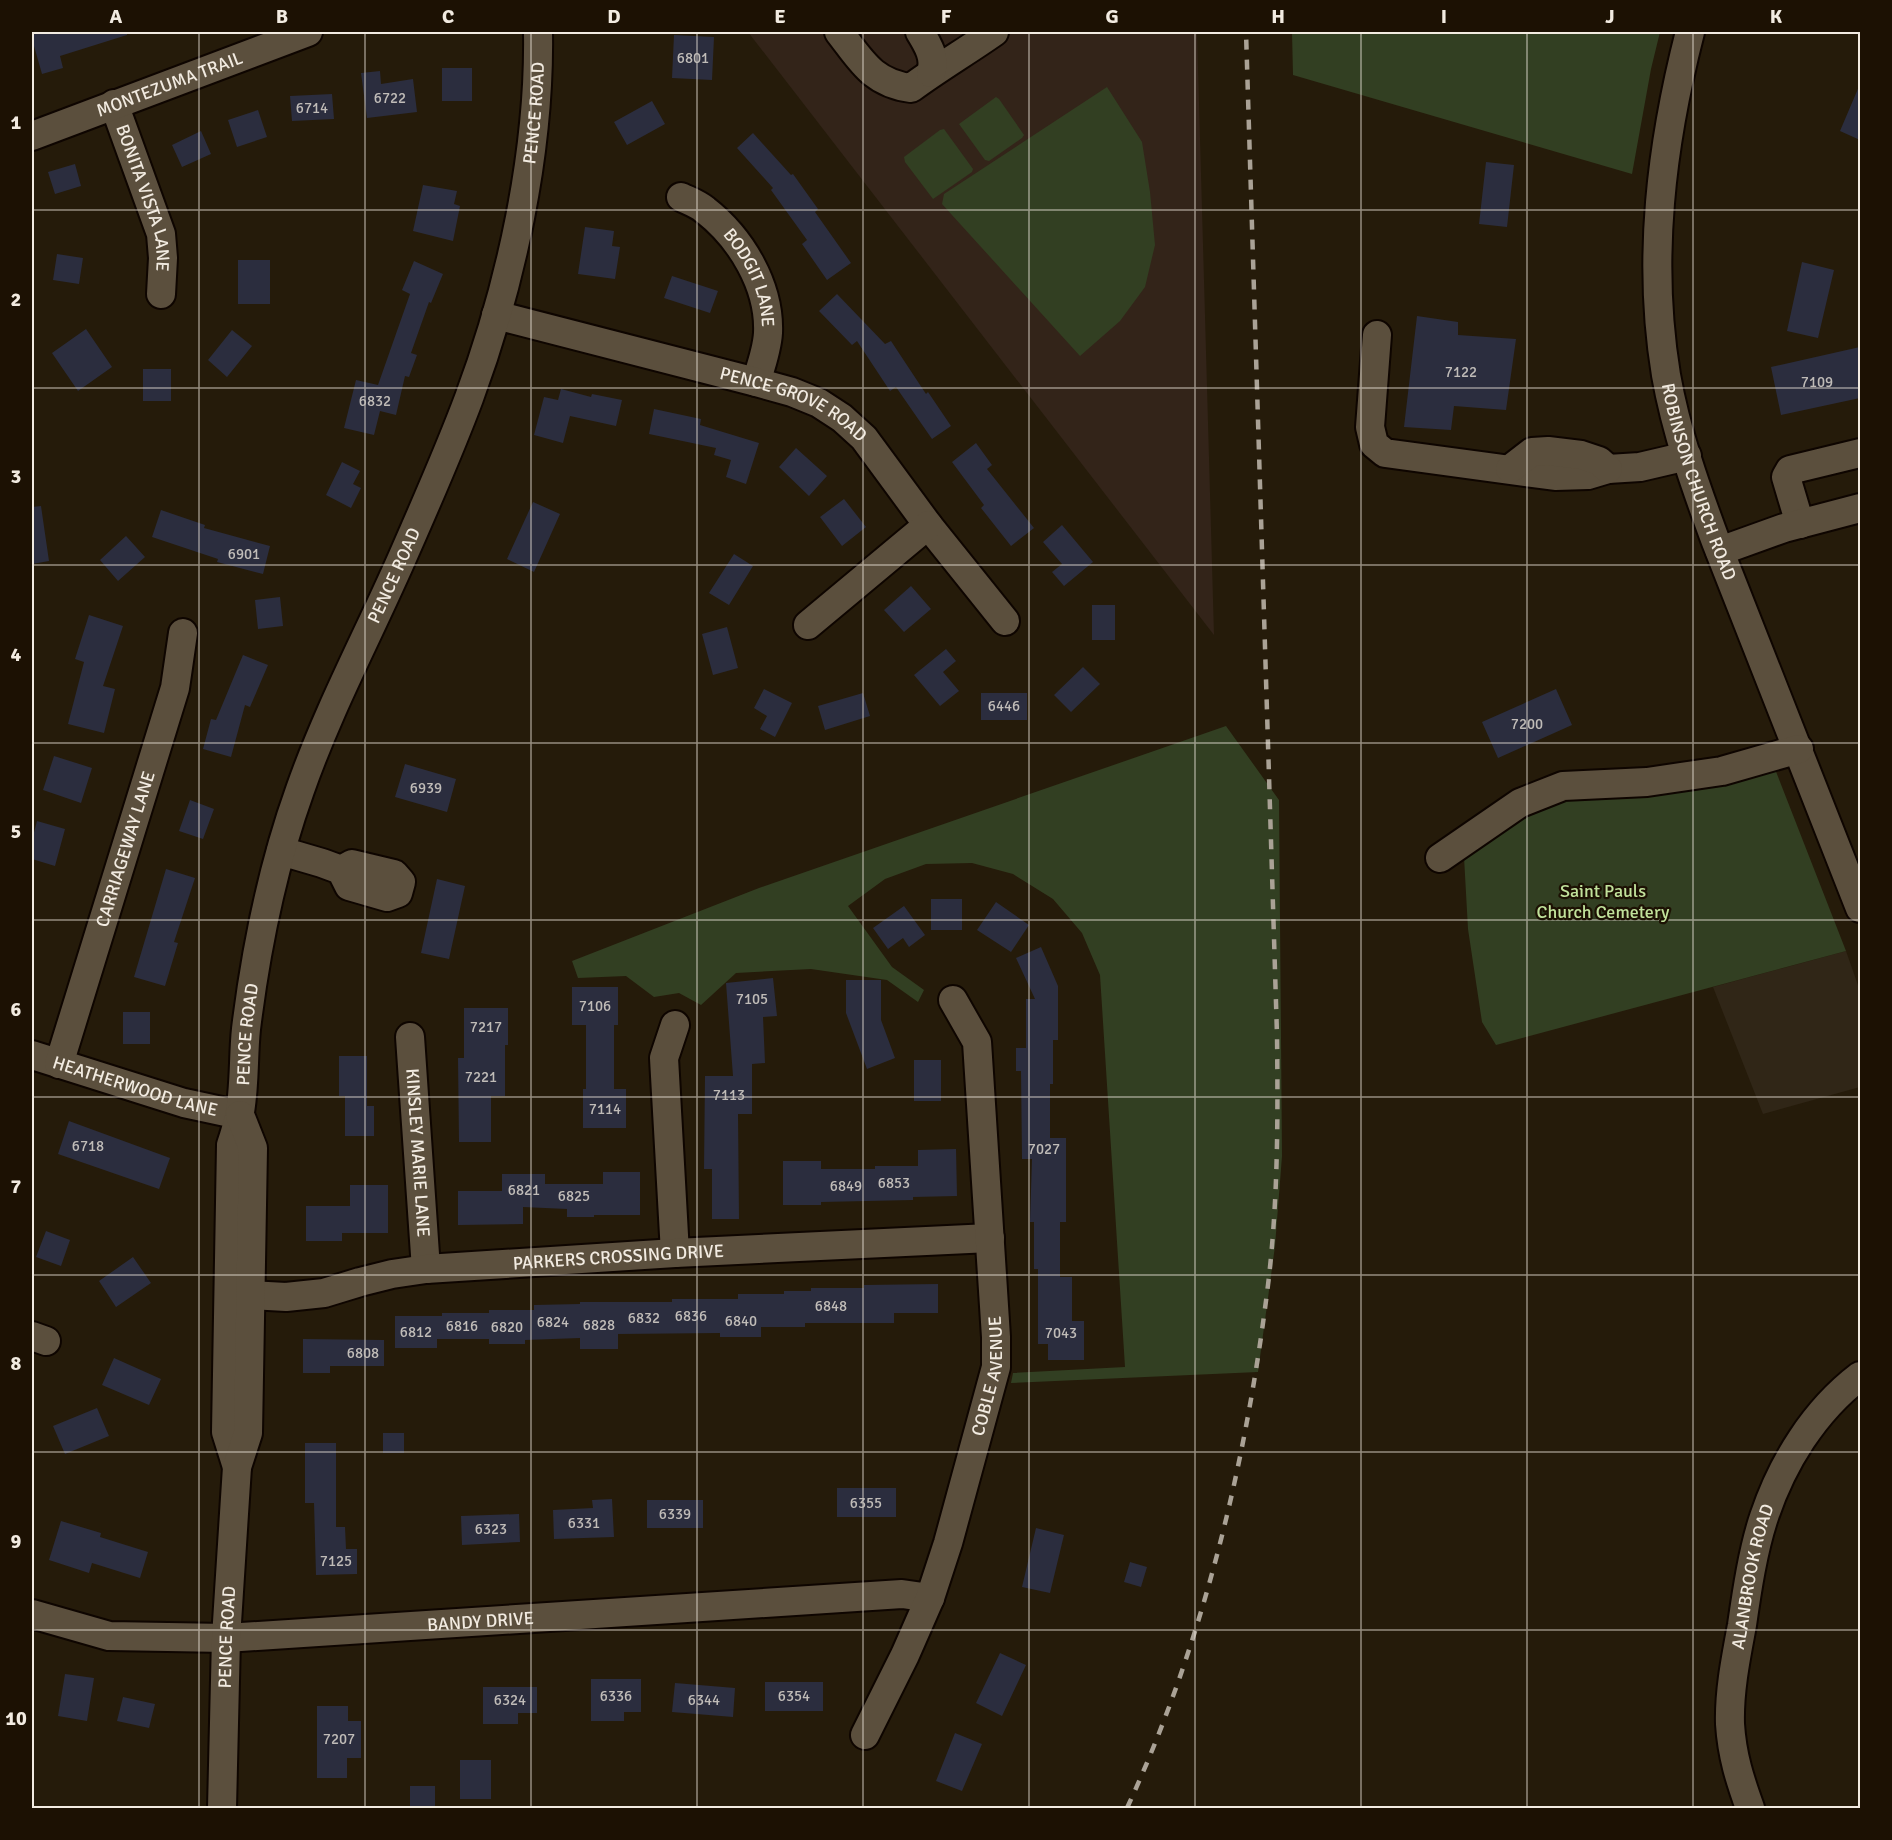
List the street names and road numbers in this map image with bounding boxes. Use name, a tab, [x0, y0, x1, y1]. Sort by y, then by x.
street label: MONTEZUMA TRAIL	[93, 47, 246, 122]
street label: PENCE ROAD	[518, 61, 549, 166]
street label: BONITA VISTA LANE	[111, 121, 174, 272]
street label: BODGIT LANE	[719, 224, 779, 328]
street label: PENCE GROVE ROAD	[718, 362, 872, 446]
street label: ROBINSON CHURCH ROAD	[1657, 381, 1741, 583]
street label: PENCE ROAD	[363, 524, 425, 627]
street label: CARRIAGEWAY LANE	[91, 768, 160, 930]
street label: PENCE ROAD	[232, 982, 263, 1086]
street label: HEATHERWOOD LANE	[50, 1051, 220, 1121]
street label: KINSLEY MARIE LANE	[401, 1068, 435, 1238]
street label: PARKERS CROSSING DRIVE	[512, 1240, 724, 1274]
street label: COBLE AVENUE	[967, 1315, 1007, 1438]
street label: ALANBROOK ROAD	[1727, 1501, 1779, 1651]
street label: PENCE ROAD	[214, 1585, 240, 1689]
street label: BANDY DRIVE	[426, 1607, 534, 1636]

